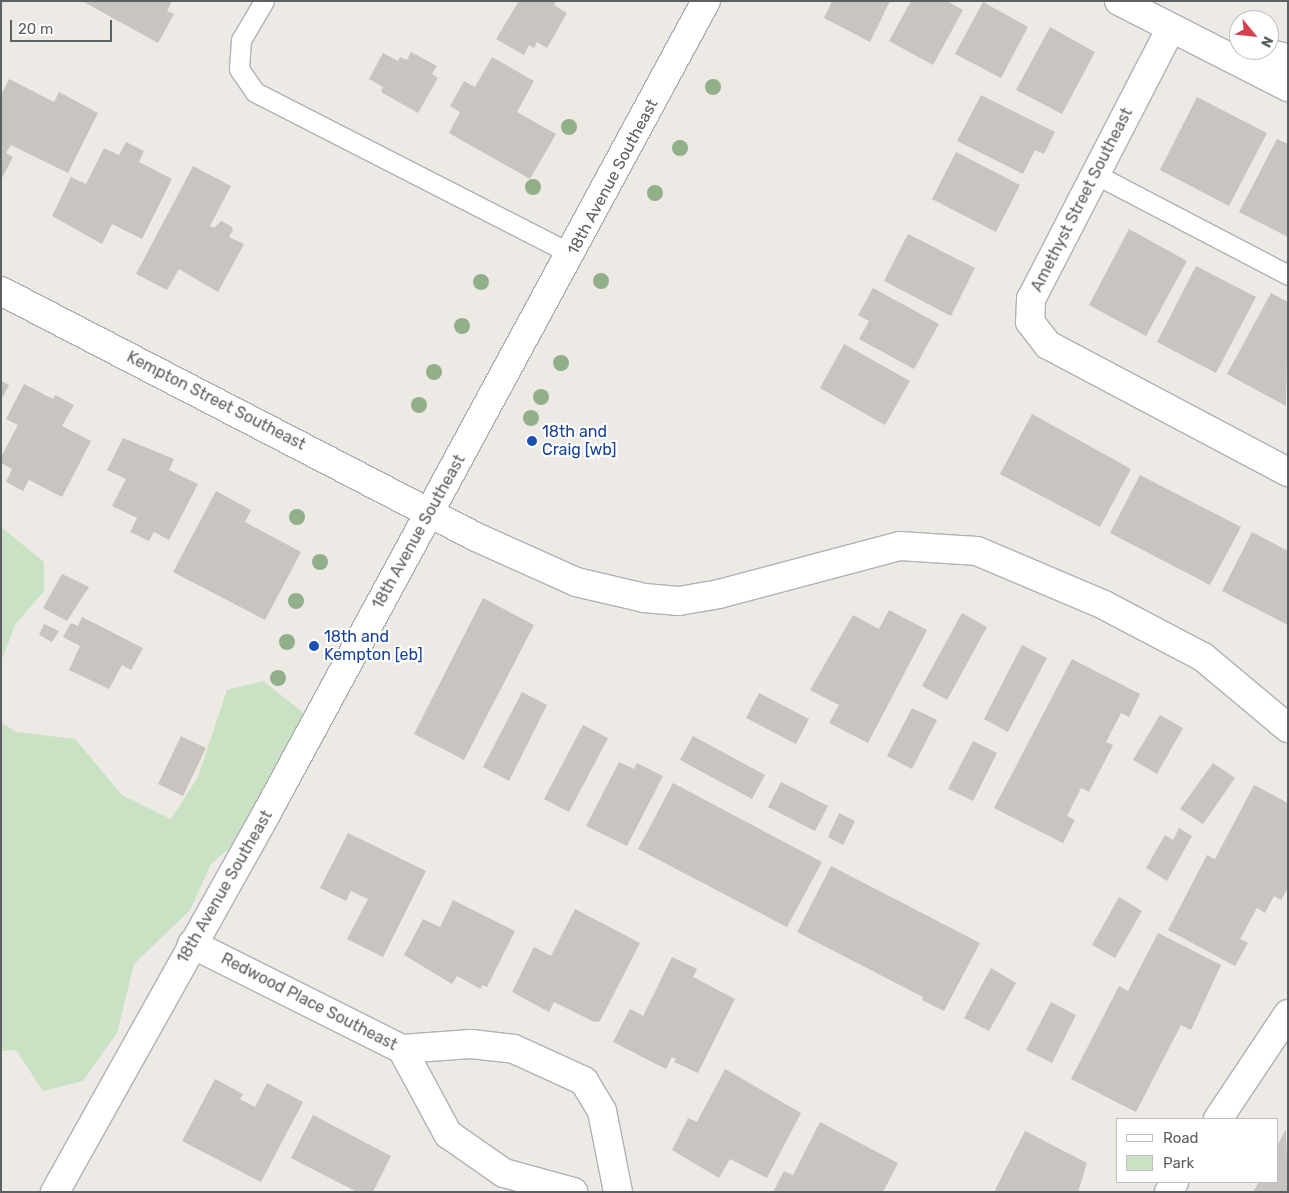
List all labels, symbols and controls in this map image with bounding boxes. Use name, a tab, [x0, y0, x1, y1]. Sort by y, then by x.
scale bar	[12, 10, 115, 42]
north arrow	[1229, 10, 1279, 60]
text: 20 m	[18, 20, 53, 38]
text: N	[1257, 33, 1277, 50]
street label: 18th Avenue Southeast	[564, 96, 662, 258]
street label: Amethyst Street Southeast	[1027, 105, 1137, 295]
street label: Kempton Street Southeast	[123, 348, 309, 454]
place label: 18th and Craig [wb]	[542, 422, 616, 460]
marker: 18th and Craig [wb]	[526, 435, 538, 447]
street label: 18th Avenue Southeast	[368, 451, 470, 613]
place label: 18th and Kempton [eb]	[324, 627, 423, 665]
marker: 18th and Kempton [eb]	[308, 640, 320, 652]
street label: 18th Avenue Southeast	[173, 807, 277, 967]
street label: Redwood Place Southeast	[218, 949, 400, 1055]
legend	[1116, 1118, 1279, 1183]
text: Road	[1163, 1129, 1199, 1147]
text: Park	[1163, 1154, 1194, 1172]

